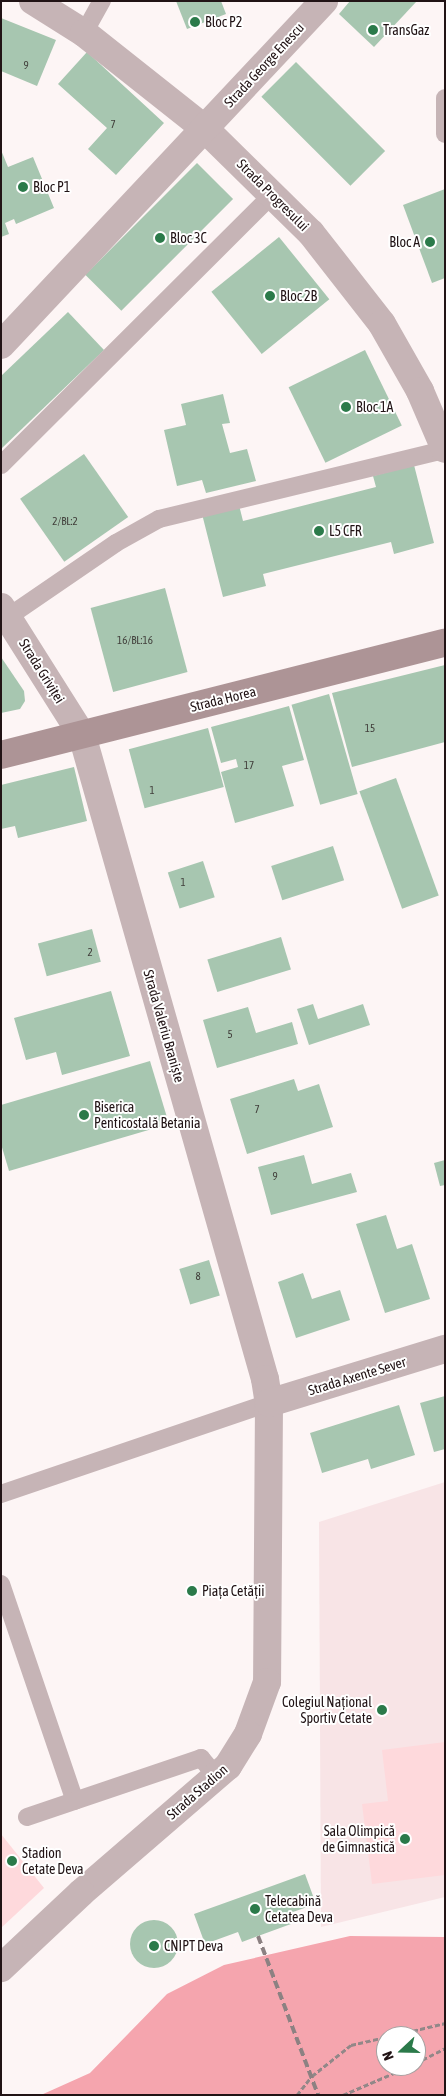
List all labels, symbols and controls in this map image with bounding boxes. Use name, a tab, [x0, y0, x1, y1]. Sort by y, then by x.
place label: Bloc P2	[205, 14, 242, 30]
marker: Bloc P2	[189, 16, 201, 28]
street label: Strada George Enescu	[221, 19, 307, 111]
place label: TransGaz	[383, 22, 429, 38]
marker: TransGaz	[367, 24, 379, 36]
house number: 9	[23, 58, 29, 72]
house number: 7	[110, 117, 116, 131]
street label: Strada Progresului	[234, 156, 312, 234]
place label: Bloc P1	[33, 179, 70, 195]
marker: Bloc P1	[17, 181, 29, 193]
place label: Bloc 3C	[170, 230, 207, 246]
marker: Bloc 3C	[154, 232, 166, 244]
place label: Bloc A	[389, 234, 420, 250]
marker: Bloc A	[424, 236, 436, 248]
place label: Bloc 2B	[280, 288, 317, 304]
marker: Bloc 2B	[264, 290, 276, 302]
place label: Bloc 1A	[356, 399, 393, 415]
marker: Bloc 1A	[340, 401, 352, 413]
house number: 2/BL:2	[52, 514, 78, 528]
place label: L5 CFR	[329, 523, 362, 539]
marker: L5 CFR	[313, 525, 325, 537]
house number: 16/BL:16	[117, 633, 153, 647]
street label: Strada Griviței	[16, 636, 68, 706]
street label: Strada Horea	[188, 683, 258, 715]
house number: 15	[365, 721, 375, 735]
house number: 17	[244, 758, 254, 772]
house number: 1	[149, 783, 155, 797]
house number: 1	[180, 875, 186, 889]
house number: 2	[87, 945, 93, 959]
street label: Strada Valeriu Braniște	[140, 968, 188, 1084]
house number: 5	[227, 1027, 233, 1041]
place label: Biserica Penticostală Betania	[94, 1099, 201, 1132]
house number: 7	[254, 1102, 260, 1116]
marker: Biserica Penticostală Betania	[78, 1109, 90, 1121]
house number: 9	[272, 1169, 278, 1183]
house number: 8	[195, 1269, 201, 1283]
street label: Strada Axente Sever	[306, 1353, 408, 1399]
place label: Piața Cetății	[202, 1583, 264, 1599]
marker: Piața Cetății	[186, 1585, 198, 1597]
place label: Colegiul Național Sportiv Cetate	[282, 1694, 372, 1726]
marker: Colegiul Național Sportiv Cetate	[376, 1704, 388, 1716]
street label: Strada Stadion	[163, 1761, 231, 1823]
place label: Sala Olimpică de Gimnastică	[322, 1823, 395, 1855]
marker: Sala Olimpică de Gimnastică	[399, 1833, 411, 1845]
place label: Stadion Cetate Deva	[22, 1845, 84, 1878]
marker: Stadion Cetate Deva	[6, 1855, 18, 1867]
place label: Telecabină Cetatea Deva	[265, 1893, 333, 1925]
marker: Telecabină Cetatea Deva	[249, 1903, 261, 1915]
place label: CNIPT Deva	[164, 1938, 223, 1954]
marker: CNIPT Deva	[148, 1940, 160, 1952]
north arrow	[376, 2026, 426, 2076]
text: N	[379, 2049, 397, 2063]

